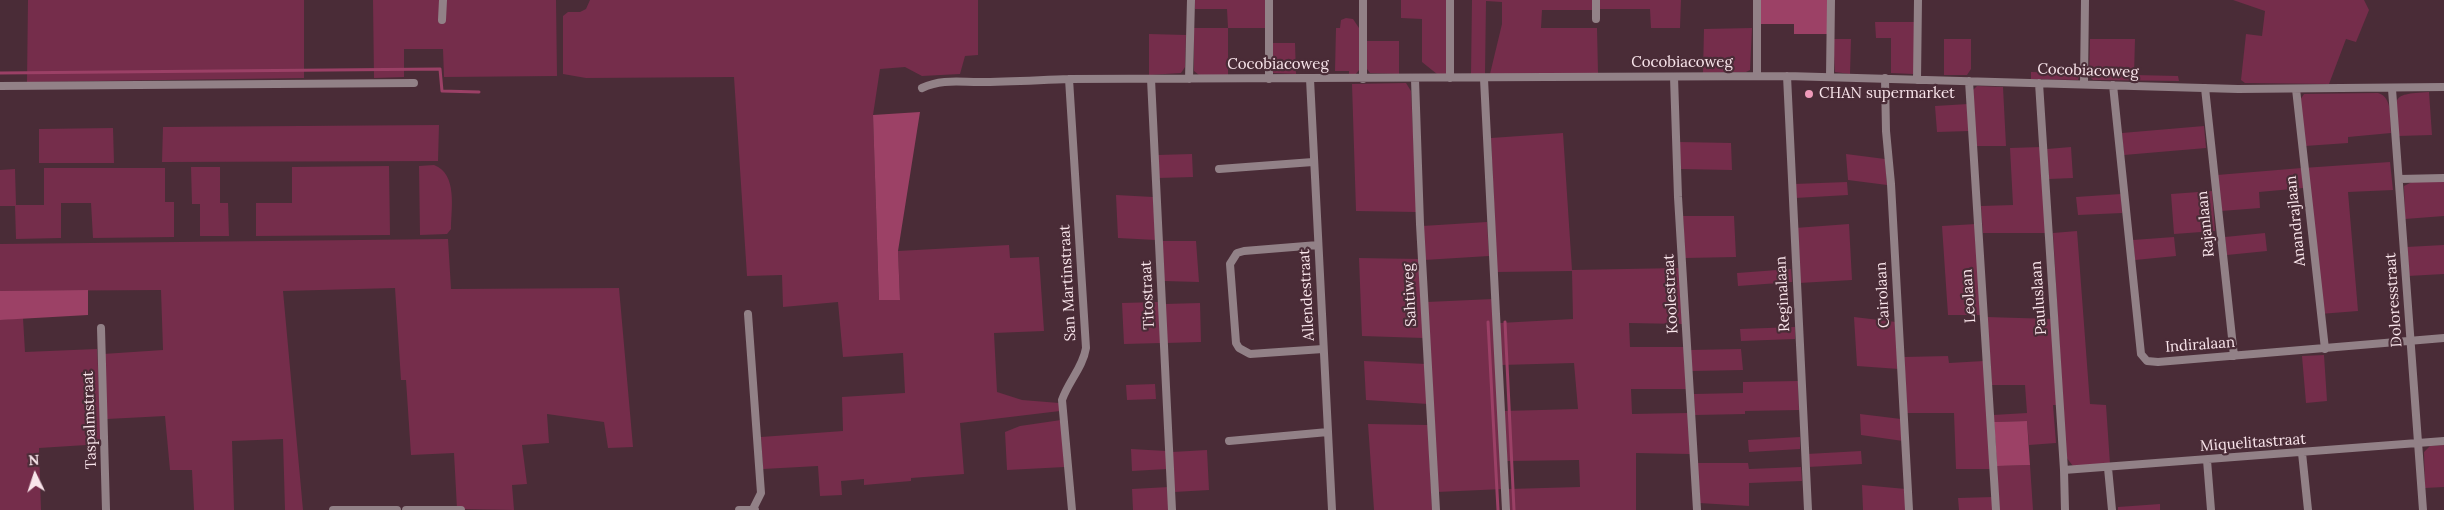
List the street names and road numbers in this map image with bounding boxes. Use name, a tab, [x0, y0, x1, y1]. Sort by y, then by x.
street label: Cocobiacoweg	[1631, 54, 1733, 72]
street label: Cocobiacoweg	[1227, 56, 1329, 74]
street label: Cocobiacoweg	[2037, 60, 2139, 82]
street label: Anandrajlaan	[2282, 175, 2310, 267]
street label: Rajanlaan	[2194, 190, 2218, 258]
street label: San Martinstraat	[1056, 224, 1080, 342]
street label: Allendestraat	[1296, 248, 1318, 342]
street label: Doloresstraat	[2382, 252, 2406, 348]
street label: Koolestraat	[1660, 254, 1682, 334]
street label: Reginalaan	[1772, 256, 1794, 332]
street label: Titostraat	[1137, 260, 1159, 330]
street label: Pauluslaan	[2027, 260, 2051, 336]
street label: Cairolaan	[1872, 261, 1894, 329]
street label: Sahtiweg	[1399, 263, 1421, 327]
street label: Leolaan	[1958, 268, 1980, 324]
street label: Indiralaan	[2164, 334, 2236, 356]
street label: Taspalmstraat	[79, 371, 101, 469]
street label: Miquelitastraat	[2199, 430, 2307, 456]

